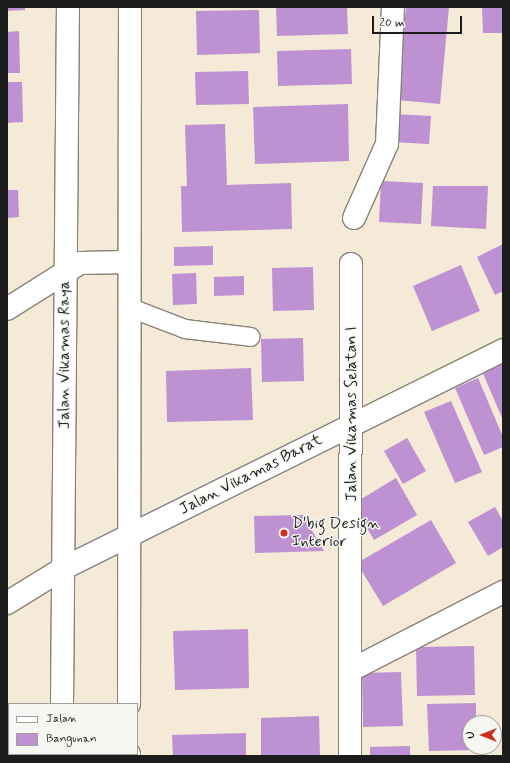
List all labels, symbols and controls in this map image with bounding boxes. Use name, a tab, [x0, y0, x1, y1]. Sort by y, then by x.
scale bar	[374, 8, 464, 34]
text: 20 m	[379, 15, 405, 31]
street label: Jalan Vikamas Raya	[55, 281, 75, 429]
street label: Jalan Vikamas Selatan I	[342, 324, 362, 504]
street label: Jalan Vikamas Barat	[178, 431, 324, 519]
place label: D'big Design Interior	[292, 514, 375, 552]
marker: D'big Design Interior	[279, 528, 289, 538]
legend	[8, 703, 138, 755]
text: Jalan	[46, 711, 77, 727]
north arrow	[462, 715, 502, 755]
text: Bangunan	[46, 731, 97, 747]
text: U	[464, 731, 478, 739]

